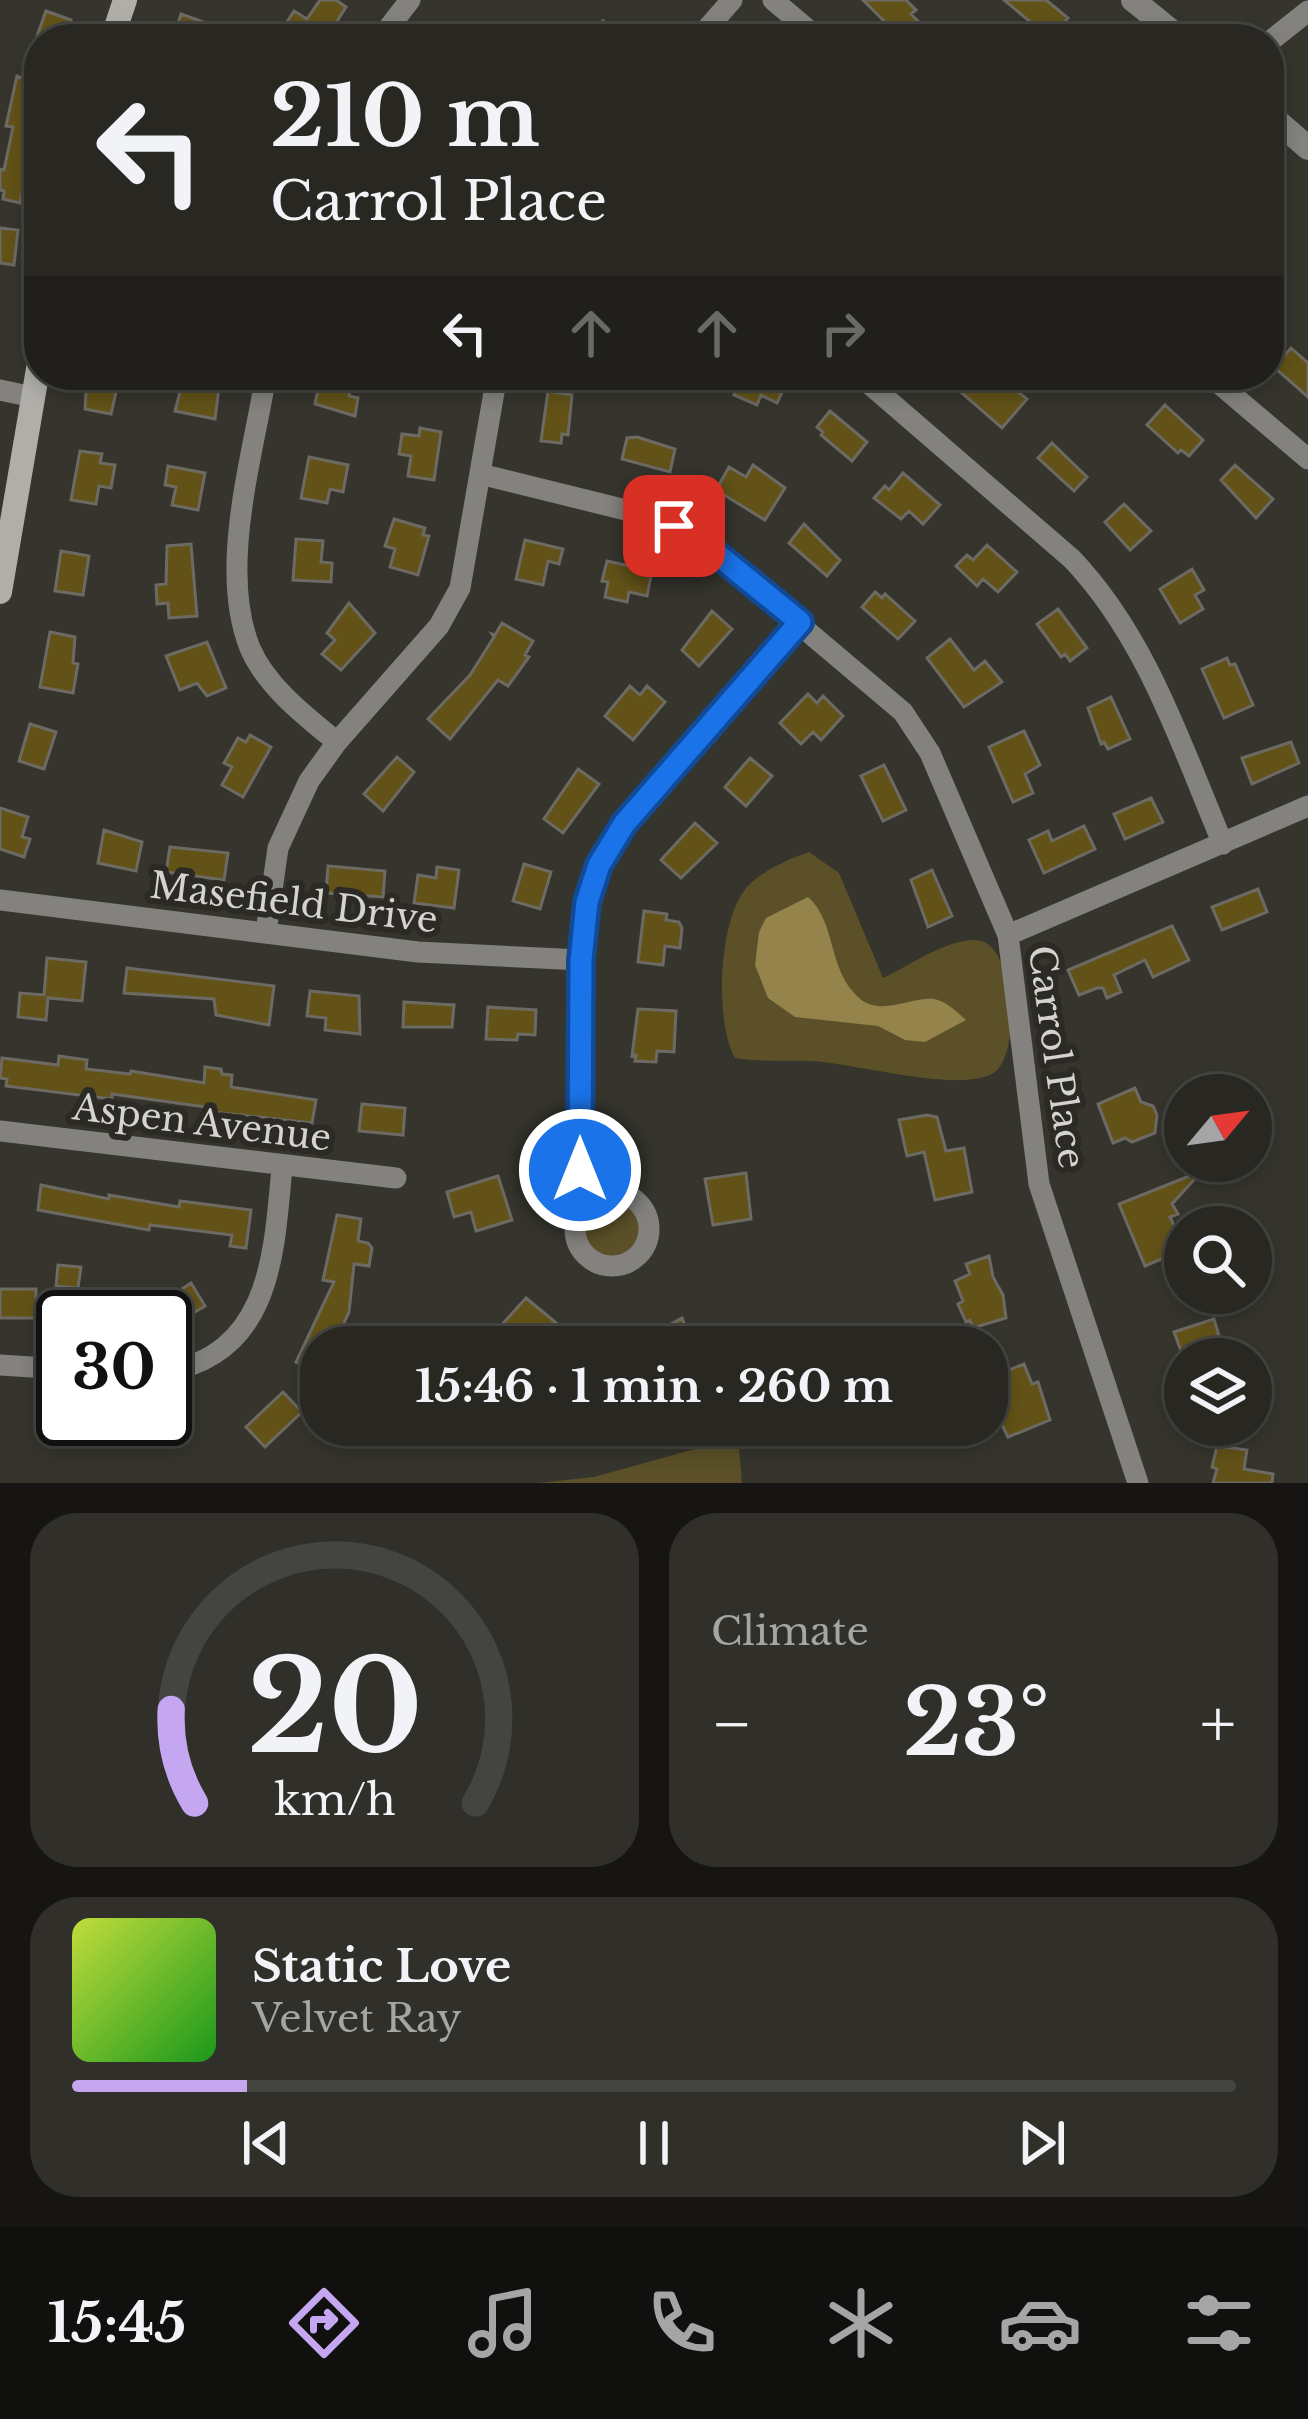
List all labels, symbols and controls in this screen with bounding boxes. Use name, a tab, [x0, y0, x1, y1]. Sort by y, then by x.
text: 210 m	[270, 65, 540, 169]
icon: left	[72, 72, 228, 228]
text: Carrol Place	[270, 168, 607, 235]
icon: left	[432, 300, 498, 366]
icon: ahead	[558, 300, 624, 366]
icon: ahead	[684, 300, 750, 366]
icon: right	[810, 300, 876, 366]
pin	[623, 475, 725, 577]
icon: arrive	[641, 493, 707, 559]
street label: Masefield Drive	[148, 863, 440, 942]
street label: Carrol Place	[1019, 943, 1094, 1171]
north arrow	[1164, 1074, 1272, 1182]
map controls	[1164, 1074, 1272, 1446]
street label: Aspen Avenue	[69, 1084, 334, 1161]
position arrow	[517, 1107, 643, 1233]
button: search	[1164, 1206, 1272, 1314]
speed limit sign: 30	[36, 1290, 192, 1446]
button: layers	[1164, 1338, 1272, 1446]
text: 15:46 · 1 min · 260 m	[415, 1358, 893, 1414]
text: Climate	[711, 1607, 869, 1656]
text: 20	[247, 1631, 422, 1786]
text: 23°	[903, 1668, 1049, 1779]
text: −	[711, 1683, 753, 1765]
text: +	[1200, 1683, 1236, 1765]
text: km/h	[274, 1773, 395, 1827]
text: Static Love	[252, 1938, 511, 1994]
text: Velvet Ray	[252, 1994, 462, 2043]
icon: previous	[233, 2110, 299, 2176]
icon: pause	[621, 2110, 687, 2176]
icon: next	[1009, 2110, 1075, 2176]
icon: directions	[282, 2281, 366, 2365]
icon: music	[461, 2281, 545, 2365]
icon: phone	[640, 2281, 724, 2365]
icon: climate	[819, 2281, 903, 2365]
icon: car	[998, 2281, 1082, 2365]
icon: filters	[1177, 2281, 1261, 2365]
text: 15:45	[48, 2290, 187, 2357]

